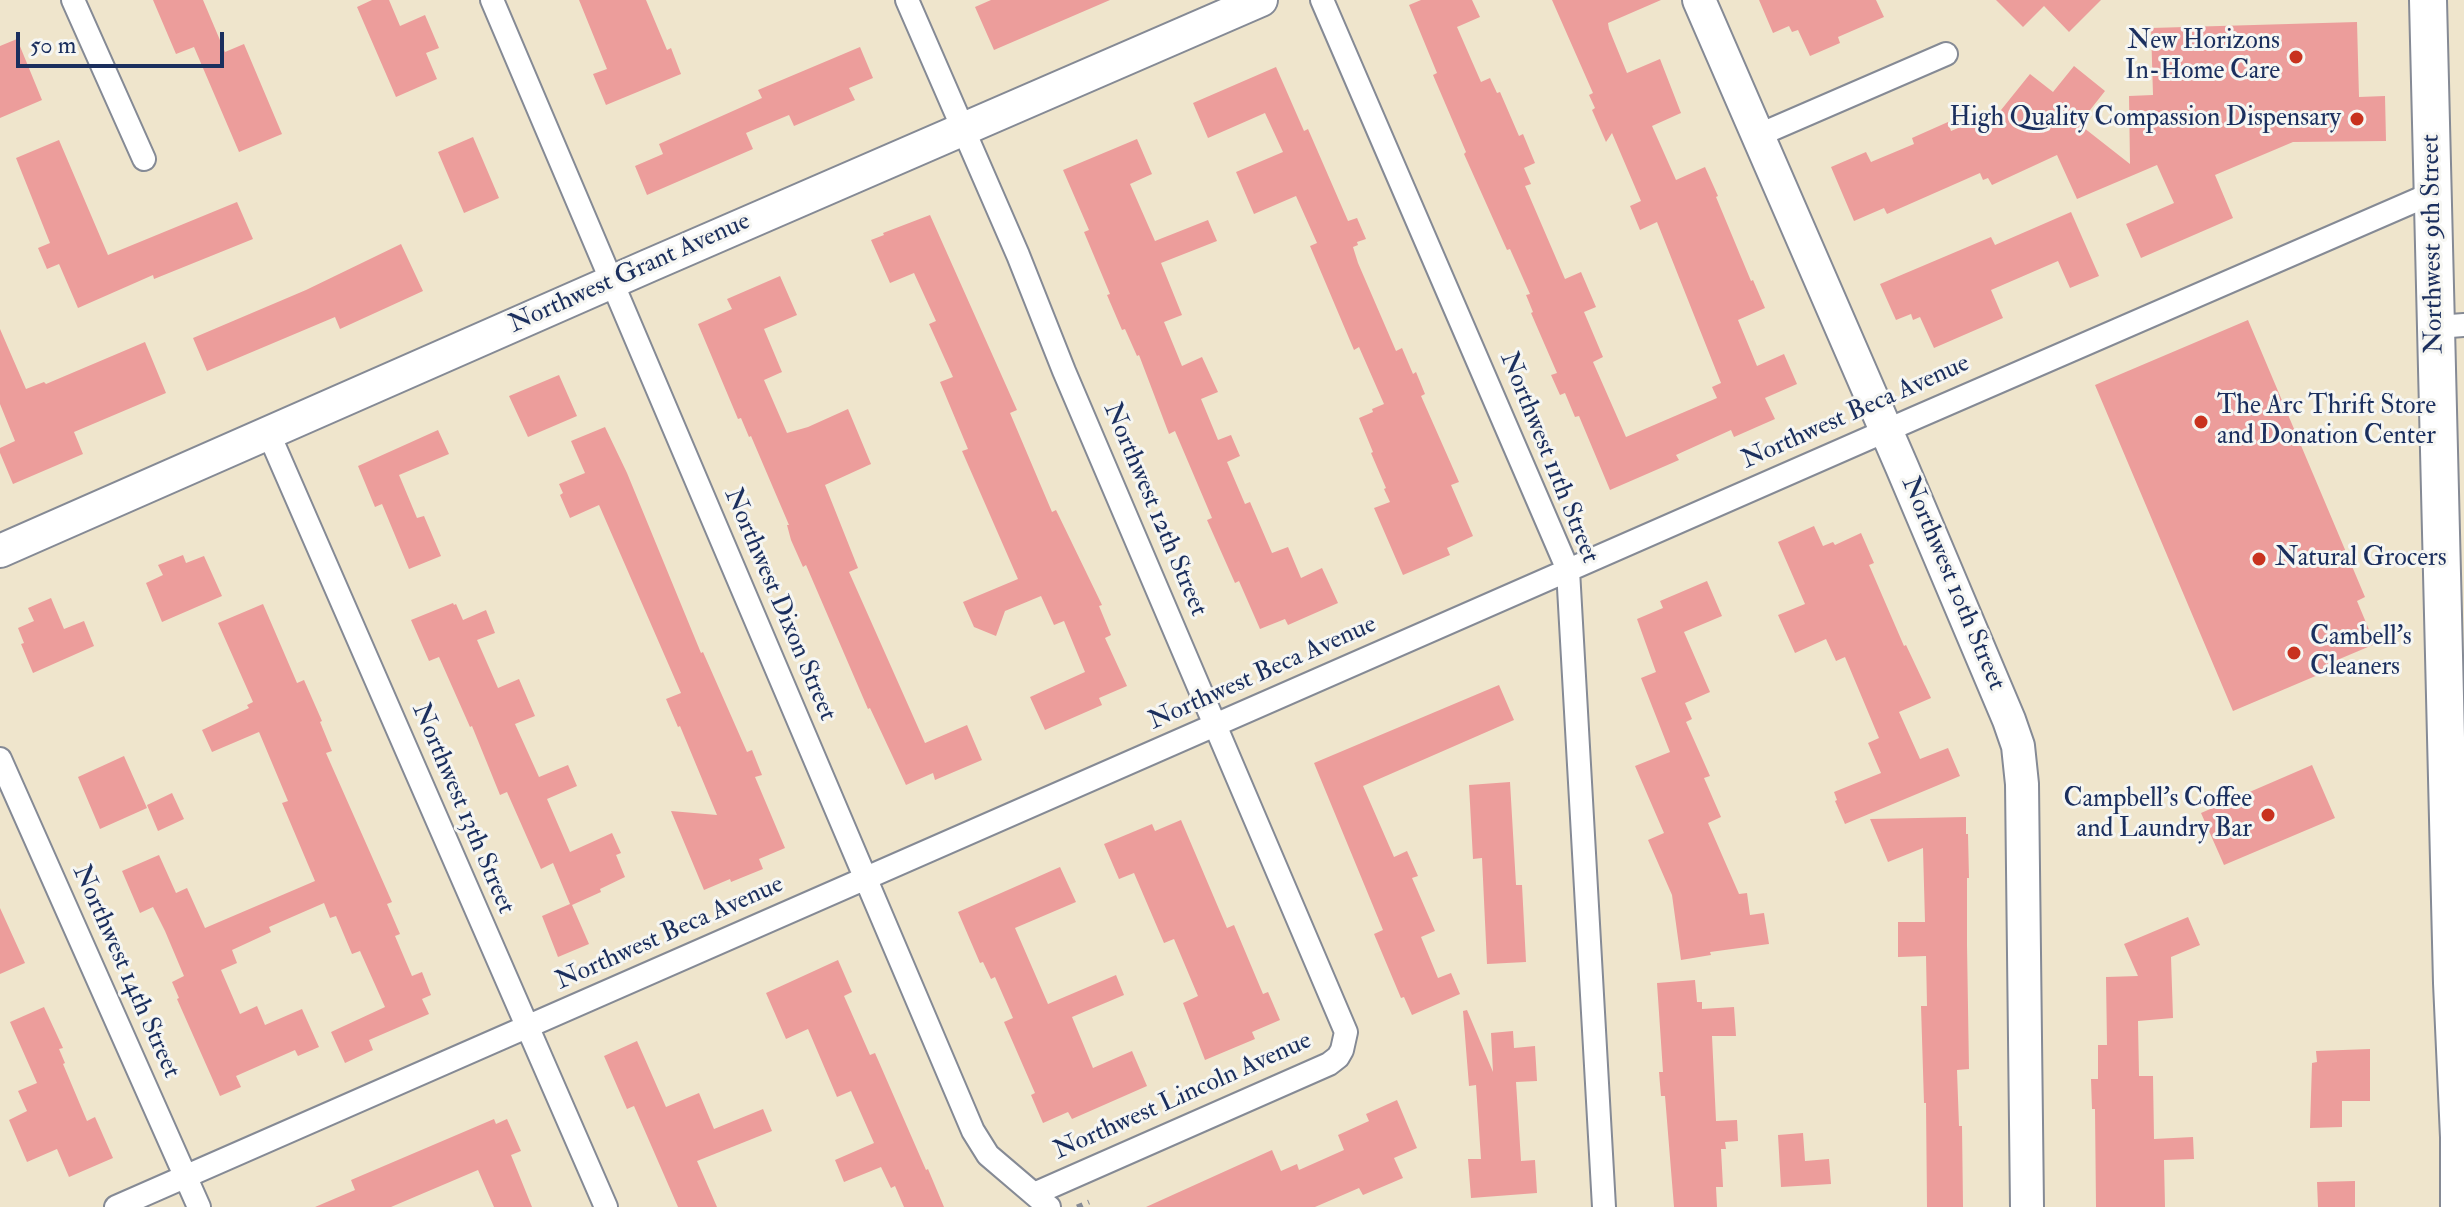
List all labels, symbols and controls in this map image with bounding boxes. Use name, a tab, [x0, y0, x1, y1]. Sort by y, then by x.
scale bar	[20, 16, 228, 66]
place label: New Horizons In-Home Care	[2125, 26, 2280, 88]
text: 50 m	[30, 30, 76, 61]
marker: New Horizons In-Home Care	[2287, 48, 2305, 66]
place label: High Quality Compassion Dispensary	[1949, 103, 2341, 135]
marker: High Quality Compassion Dispensary	[2348, 110, 2366, 128]
street label: Northwest 9th Street	[2416, 134, 2452, 354]
street label: Northwest Grant Avenue	[505, 207, 755, 341]
street label: Northwest 11th Street	[1491, 348, 1605, 568]
street label: Northwest Beca Avenue	[1737, 349, 1975, 477]
place label: The Arc Thrift Store and Donation Center	[2217, 391, 2436, 452]
street label: Northwest 12th Street	[1095, 399, 1213, 621]
marker: The Arc Thrift Store and Donation Center	[2192, 413, 2210, 431]
street label: Northwest 10th Street	[1893, 473, 2011, 695]
street label: Northwest Dixon Street	[716, 484, 842, 726]
place label: Natural Grocers	[2275, 543, 2447, 575]
marker: Natural Grocers	[2250, 550, 2268, 568]
street label: Northwest Beca Avenue	[1144, 610, 1382, 738]
place label: Cambell's Cleaners	[2310, 622, 2412, 684]
marker: Cambell's Cleaners	[2285, 644, 2303, 662]
street label: Northwest 13th Street	[404, 699, 520, 919]
place label: Campbell's Coffee and Laundry Bar	[2063, 784, 2252, 846]
marker: Campbell's Coffee and Laundry Bar	[2259, 806, 2277, 824]
street label: Northwest 14th Street	[64, 861, 186, 1083]
street label: Northwest Beca Avenue	[551, 870, 789, 998]
street label: Northwest Lincoln Avenue	[1049, 1026, 1317, 1168]

